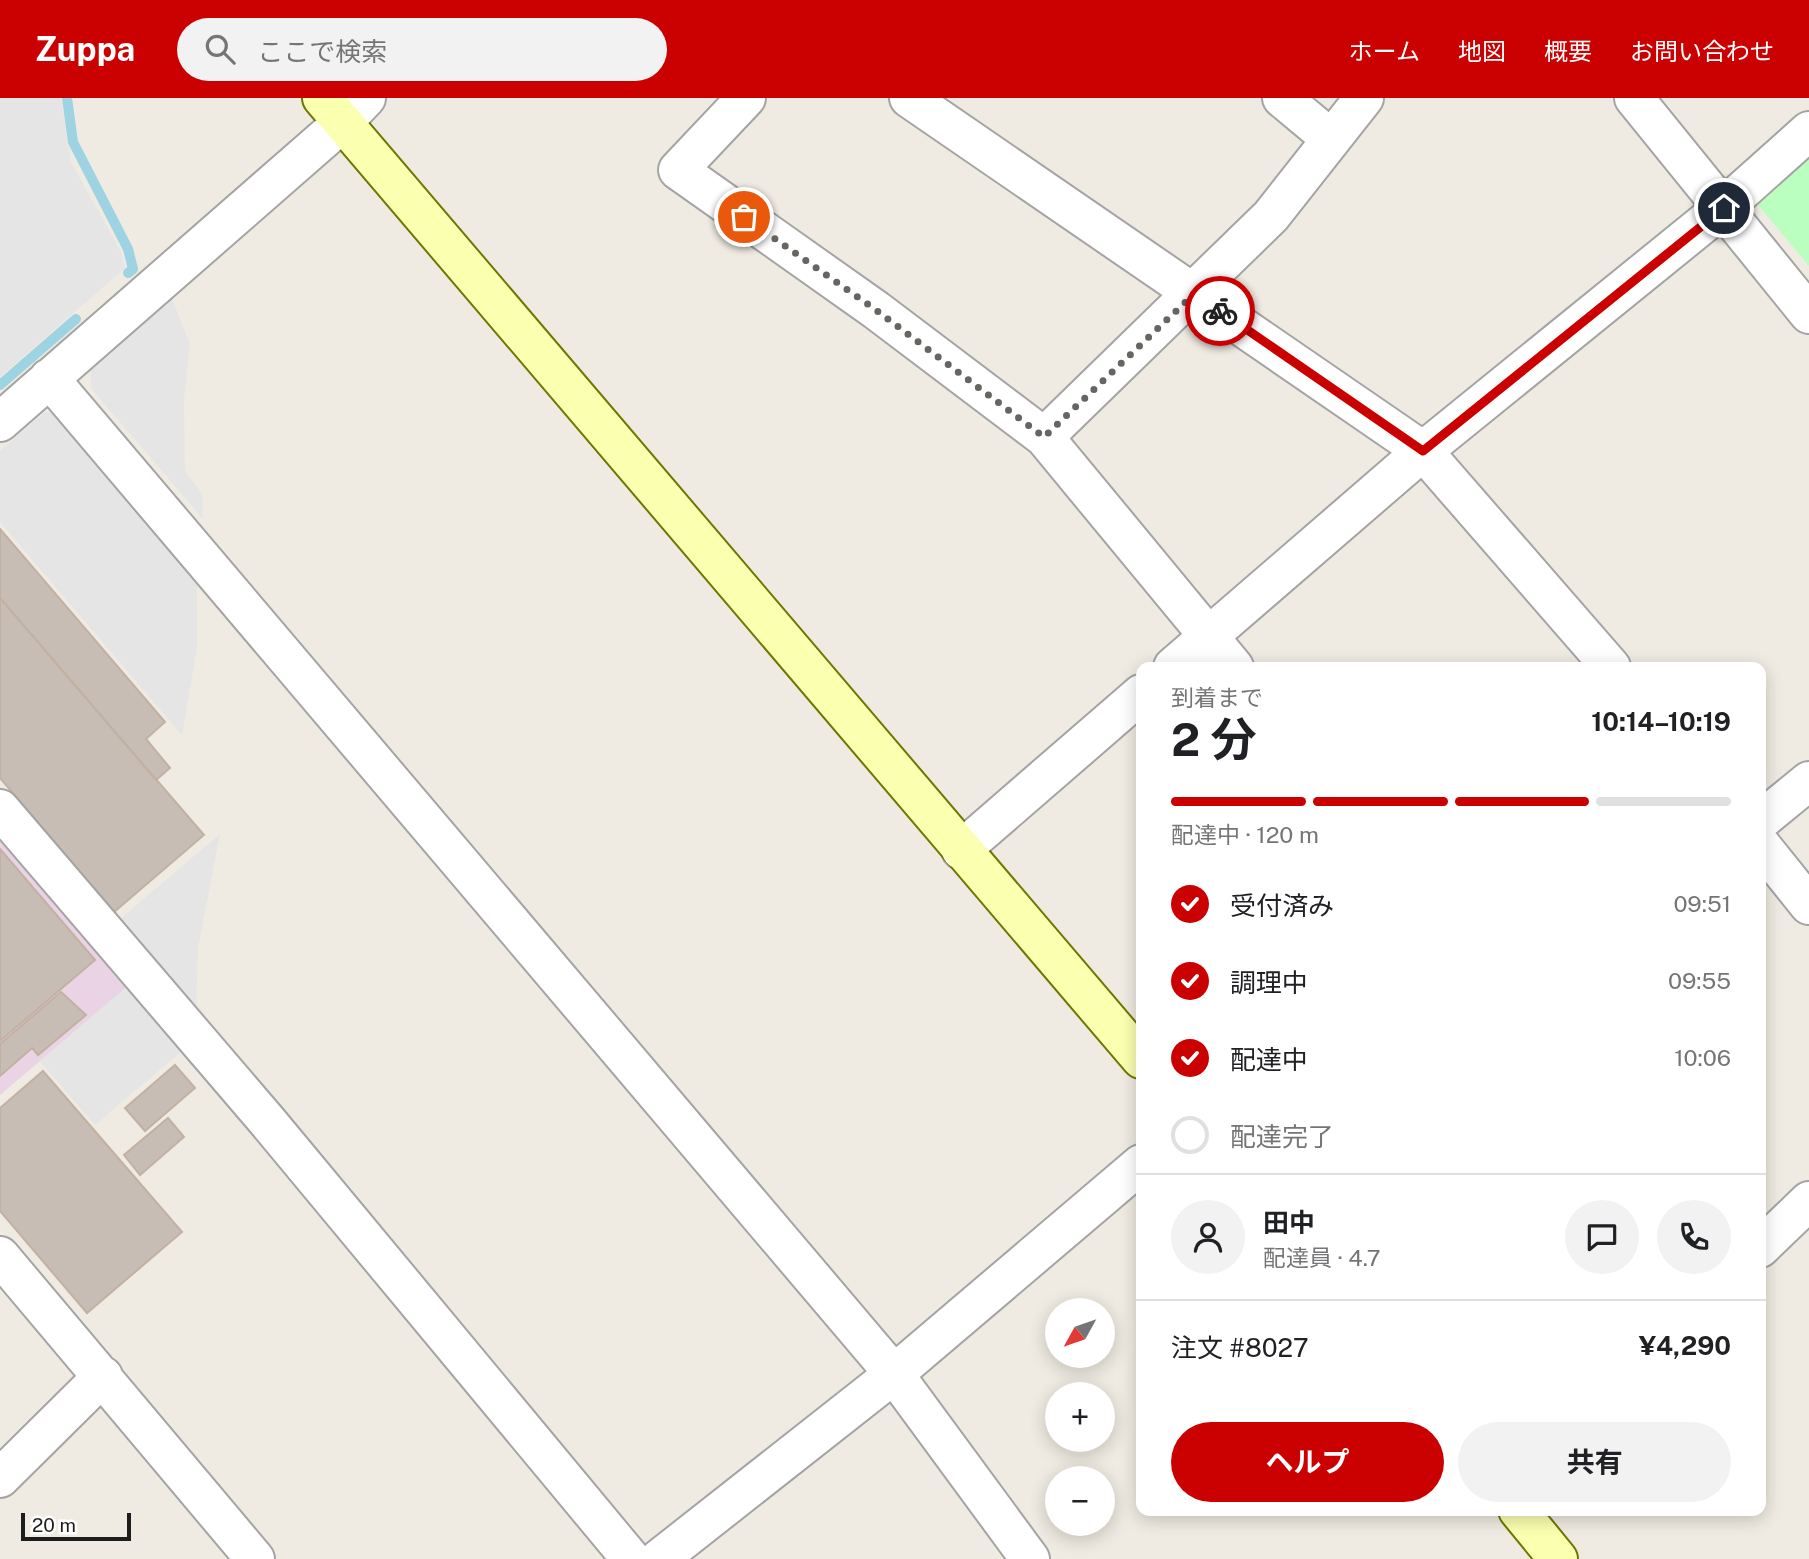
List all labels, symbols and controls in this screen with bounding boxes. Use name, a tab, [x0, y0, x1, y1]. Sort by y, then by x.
search box	[177, 18, 667, 81]
text: Zuppa	[35, 30, 135, 68]
icon: search	[201, 30, 239, 68]
text: ここで検索	[257, 36, 387, 67]
text: ホーム	[1349, 37, 1420, 65]
text: 地図	[1458, 37, 1506, 65]
text: 概要	[1544, 37, 1592, 65]
text: お問い合わせ	[1630, 37, 1774, 65]
pin	[1694, 178, 1754, 238]
pin	[714, 187, 774, 247]
icon: home	[1705, 189, 1743, 227]
icon: bag	[725, 198, 763, 236]
courier	[1185, 276, 1255, 346]
icon: bike	[1201, 292, 1239, 330]
text: 到着まで	[1171, 684, 1263, 711]
text: 10:14–10:19	[1591, 706, 1731, 737]
text: 2 分	[1171, 712, 1257, 766]
text: 配達中 · 120 m	[1171, 821, 1319, 848]
icon: check	[1171, 885, 1209, 923]
text: 受付済み	[1230, 890, 1334, 921]
text: 09:51	[1673, 890, 1731, 917]
icon: check	[1171, 962, 1209, 1000]
text: 調理中	[1230, 967, 1308, 998]
text: 09:55	[1668, 967, 1731, 994]
icon: check	[1171, 1039, 1209, 1077]
text: 配達中	[1230, 1044, 1308, 1075]
text: 10:06	[1674, 1044, 1731, 1071]
text: 配達完了	[1230, 1121, 1334, 1152]
button: person	[1171, 1200, 1245, 1274]
button: chat	[1565, 1200, 1639, 1274]
button: phone	[1657, 1200, 1731, 1274]
text: 田中	[1263, 1207, 1315, 1238]
text: 配達員 · 4.7	[1263, 1244, 1381, 1271]
north arrow	[1045, 1298, 1115, 1368]
map controls	[1045, 1298, 1115, 1536]
text: ¥4,290	[1639, 1330, 1731, 1361]
text: 注文 #8027	[1171, 1332, 1309, 1363]
button: +	[1045, 1382, 1115, 1452]
button: ヘルプ	[1171, 1422, 1444, 1502]
button: 共有	[1458, 1422, 1731, 1502]
button: −	[1045, 1466, 1115, 1536]
scale bar	[21, 1510, 131, 1542]
text: 20 m	[32, 1514, 76, 1536]

